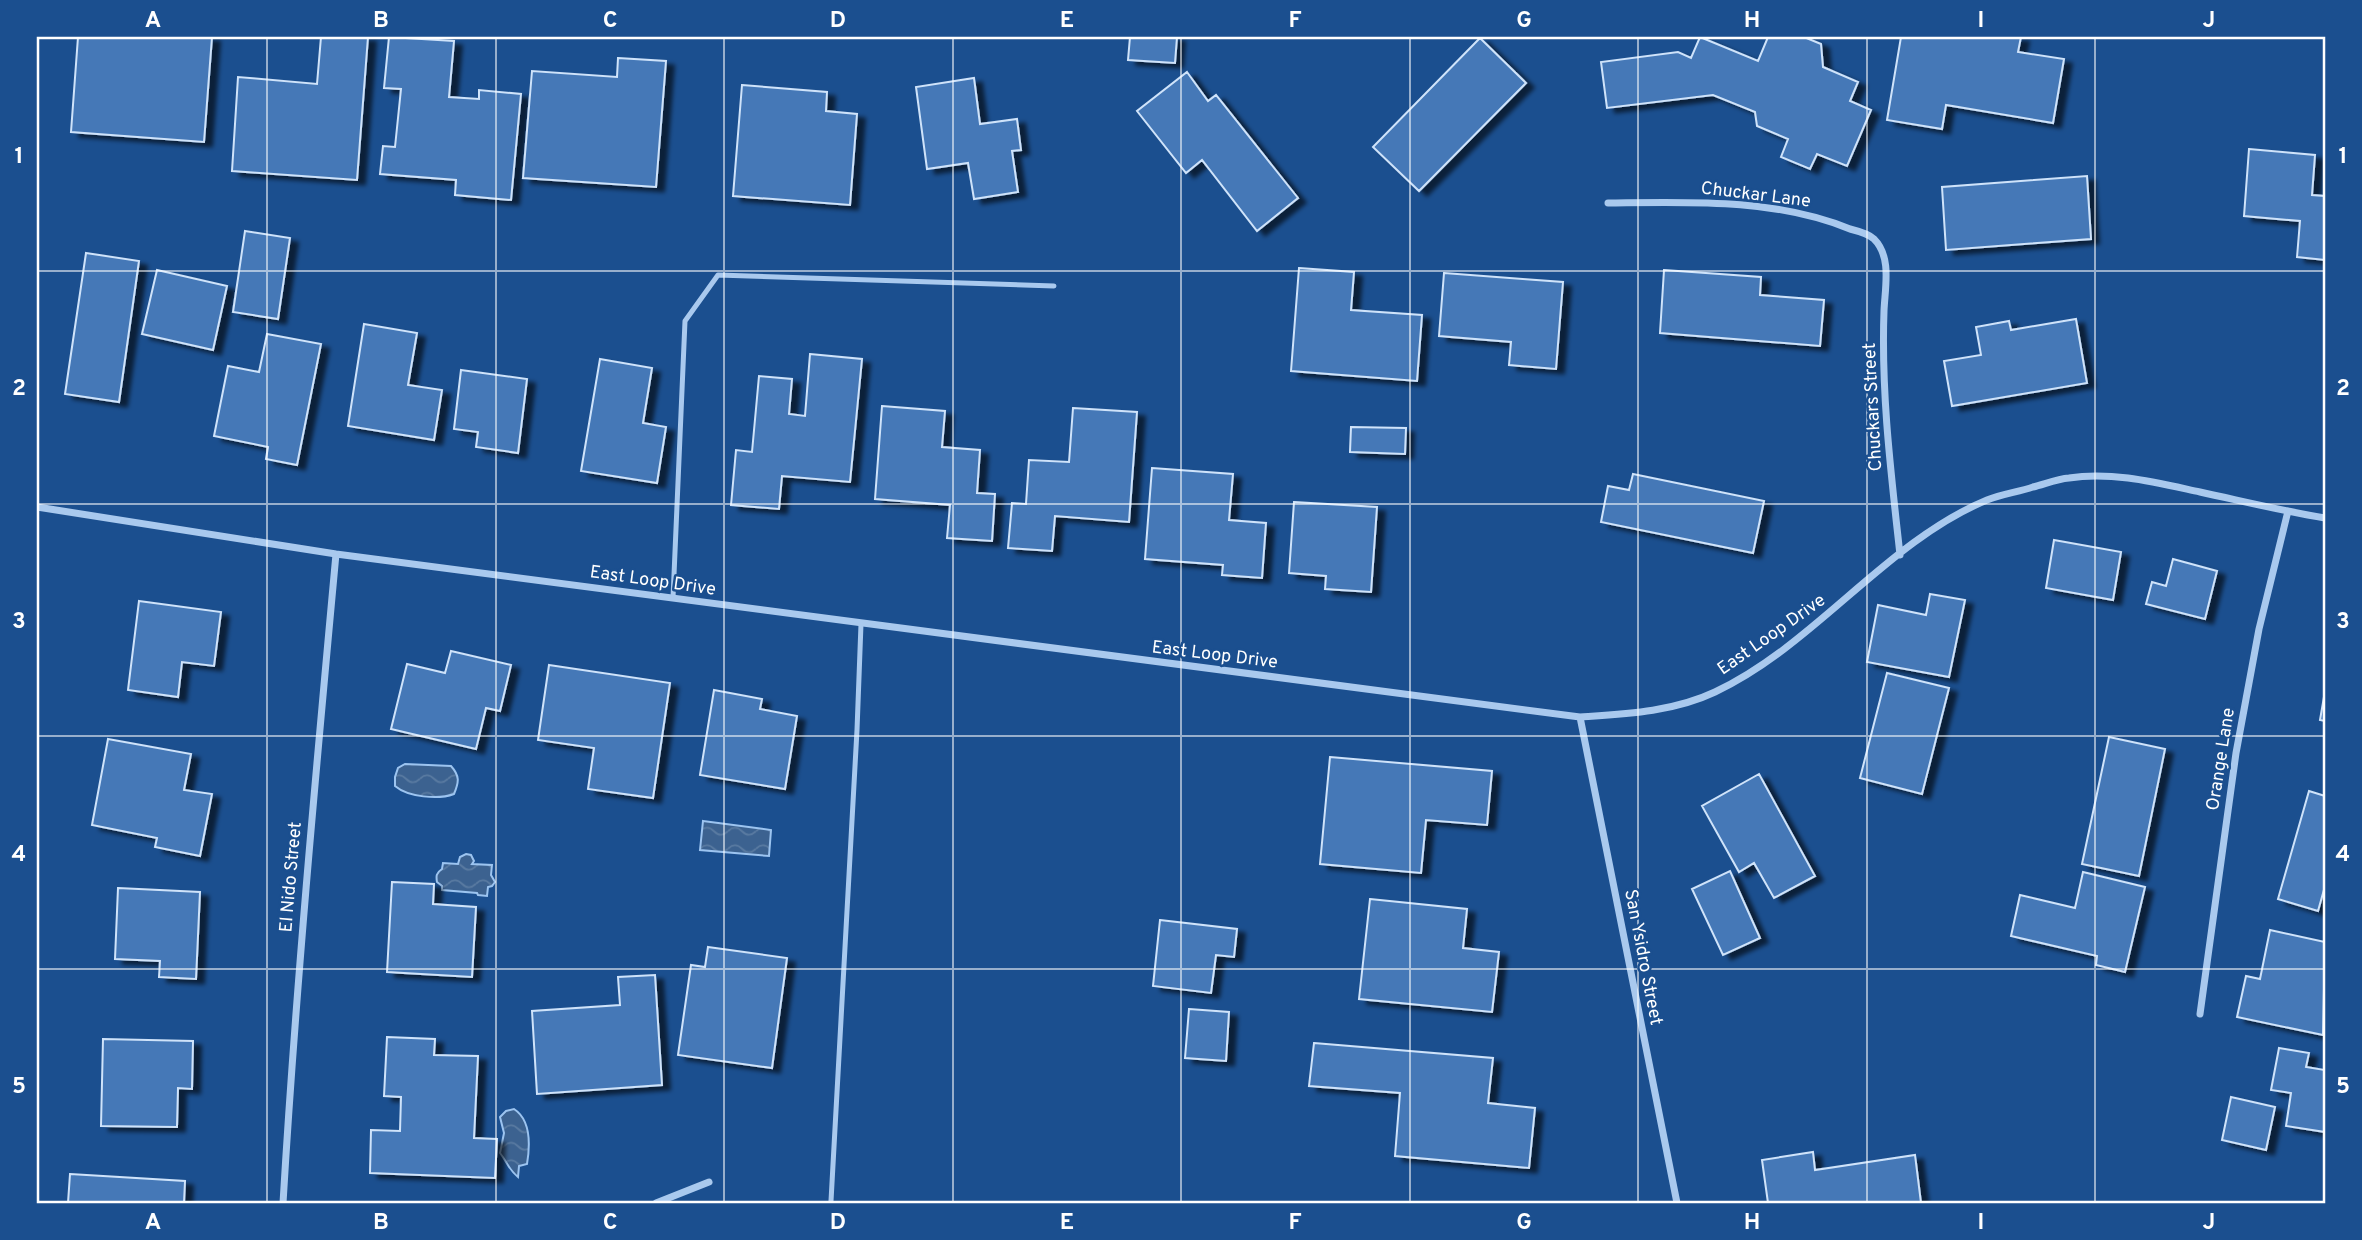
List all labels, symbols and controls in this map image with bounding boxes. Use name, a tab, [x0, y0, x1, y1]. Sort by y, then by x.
text: A	[145, 7, 161, 36]
text: B	[373, 7, 389, 36]
text: C	[603, 7, 617, 36]
text: D	[830, 7, 846, 36]
text: E	[1060, 7, 1074, 36]
text: F	[1288, 7, 1302, 36]
text: G	[1516, 7, 1532, 36]
text: H	[1744, 7, 1760, 36]
text: I	[1978, 7, 1984, 36]
text: J	[2203, 7, 2215, 36]
text: 1	[14, 143, 24, 172]
text: 1	[2338, 143, 2348, 172]
street label: Chuckar Lane	[1699, 177, 1812, 214]
street label: Chuckars Street	[1859, 342, 1888, 472]
text: 2	[12, 375, 26, 404]
text: 2	[2336, 375, 2350, 404]
street label: East Loop Drive	[588, 561, 717, 602]
street label: East Loop Drive	[1713, 589, 1830, 681]
text: 3	[12, 608, 26, 637]
text: 3	[2336, 608, 2350, 637]
street label: East Loop Drive	[1150, 636, 1279, 675]
street label: Orange Lane	[2202, 706, 2241, 812]
street label: El Nido Street	[275, 821, 308, 933]
text: 4	[12, 841, 26, 870]
text: 4	[2336, 841, 2350, 870]
street label: San Ysidro Street	[1618, 887, 1667, 1027]
text: 5	[12, 1073, 26, 1102]
text: 5	[2336, 1073, 2350, 1102]
text: A	[145, 1209, 161, 1238]
text: B	[373, 1209, 389, 1238]
text: C	[603, 1209, 617, 1238]
text: D	[830, 1209, 846, 1238]
text: E	[1060, 1209, 1074, 1238]
text: F	[1288, 1209, 1302, 1238]
text: G	[1516, 1209, 1532, 1238]
text: H	[1744, 1209, 1760, 1238]
text: I	[1978, 1209, 1984, 1238]
text: J	[2203, 1209, 2215, 1238]

